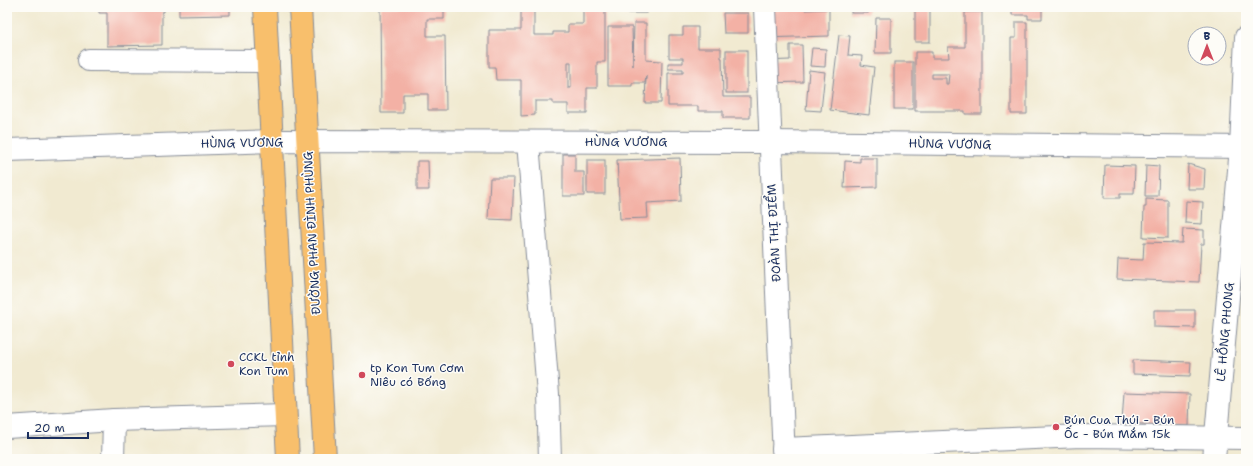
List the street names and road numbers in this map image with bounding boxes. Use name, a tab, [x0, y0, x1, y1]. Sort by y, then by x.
street label: HÙNG VƯƠNG	[200, 134, 284, 152]
street label: HÙNG VƯƠNG	[585, 134, 667, 150]
street label: HÙNG VƯƠNG	[908, 135, 992, 153]
street label: ĐƯỜNG PHAN ĐÌNH PHÙNG	[300, 151, 324, 315]
street label: ĐOÀN THỊ ĐIỂM	[762, 183, 785, 282]
street label: LÊ HỒNG PHONG	[1212, 282, 1237, 382]

